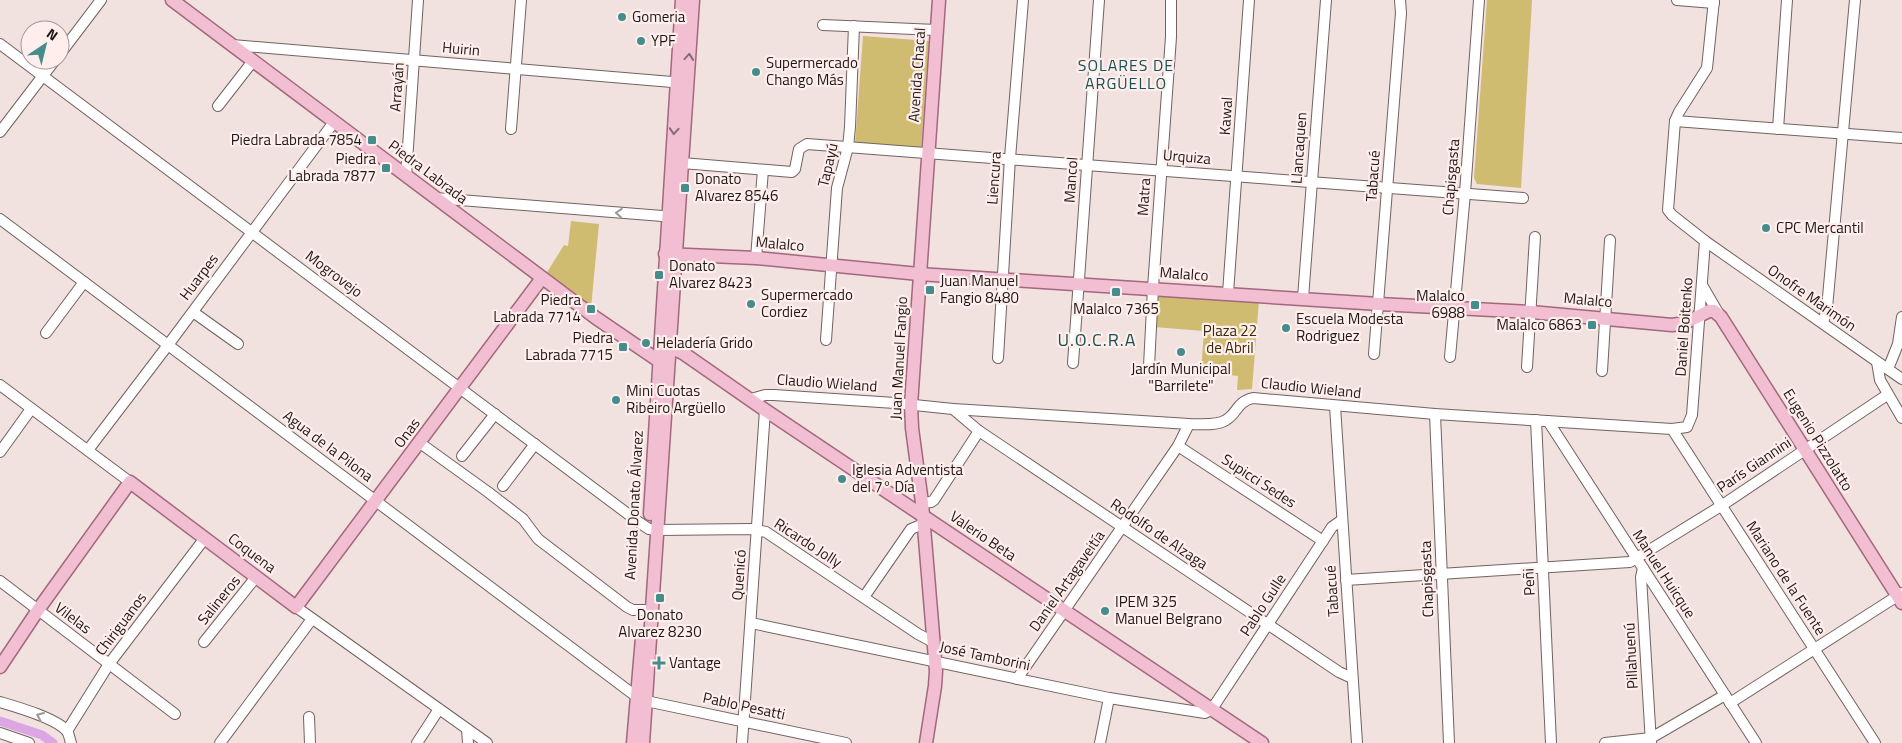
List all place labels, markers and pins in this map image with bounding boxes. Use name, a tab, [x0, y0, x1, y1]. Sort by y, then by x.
place label: Gomeria	[632, 5, 686, 28]
marker: Gomeria	[616, 11, 628, 23]
place label: YPF	[651, 29, 676, 52]
marker: YPF	[635, 35, 647, 47]
place label: Supermercado Chango Más	[766, 51, 858, 91]
marker: Supermercado Chango Más	[750, 66, 762, 78]
place label: Piedra Labrada 7854	[231, 128, 362, 151]
marker: Piedra Labrada 7854	[366, 134, 378, 146]
place label: Piedra Labrada 7877	[288, 147, 376, 187]
marker: Piedra Labrada 7877	[380, 162, 392, 174]
place label: Donato Alvarez 8546	[695, 167, 778, 207]
marker: Donato Alvarez 8546	[679, 182, 691, 194]
place label: CPC Mercantil	[1776, 216, 1864, 239]
marker: CPC Mercantil	[1760, 222, 1772, 234]
place label: Donato Alvarez 8423	[669, 254, 752, 294]
marker: Donato Alvarez 8423	[653, 269, 665, 281]
place label: Juan Manuel Fangio 8480	[940, 269, 1019, 309]
place label: Supermercado Cordiez	[761, 283, 853, 323]
marker: Juan Manuel Fangio 8480	[924, 284, 936, 296]
place label: Malalco 6988	[1416, 284, 1465, 324]
marker: Malalco 7365	[1110, 286, 1122, 298]
place label: Piedra Labrada 7714	[493, 288, 581, 328]
place label: Malalco 7365	[1073, 297, 1159, 320]
marker: Supermercado Cordiez	[745, 298, 757, 310]
marker: Malalco 6988	[1469, 299, 1481, 311]
marker: Piedra Labrada 7714	[585, 303, 597, 315]
place label: Escuela Modesta Rodriguez	[1296, 307, 1404, 347]
place label: Malalco 6863	[1496, 313, 1582, 336]
marker: Malalco 6863	[1586, 319, 1598, 331]
marker: Escuela Modesta Rodriguez	[1280, 322, 1292, 334]
place label: Piedra Labrada 7715	[525, 326, 613, 366]
place label: Heladería Grido	[656, 331, 753, 354]
marker: Heladería Grido	[640, 337, 652, 349]
marker: Piedra Labrada 7715	[617, 341, 629, 353]
marker: Jardín Municipal "Barrilete"	[1175, 346, 1187, 358]
place label: Jardín Municipal "Barrilete"	[1131, 357, 1231, 397]
place label: Mini Cuotas Ribeiro Argüello	[626, 379, 726, 419]
marker: Mini Cuotas Ribeiro Argüello	[610, 394, 622, 406]
place label: Iglesia Adventista del 7° Día	[852, 458, 964, 498]
marker: Iglesia Adventista del 7° Día	[836, 473, 848, 485]
place label: IPEM 325 Manuel Belgrano	[1115, 590, 1222, 630]
marker: Donato Alvarez 8230	[654, 592, 666, 604]
place label: Donato Alvarez 8230	[618, 603, 702, 643]
marker: IPEM 325 Manuel Belgrano	[1099, 605, 1111, 617]
place label: Vantage	[669, 651, 721, 674]
marker: Vantage	[653, 657, 665, 669]

